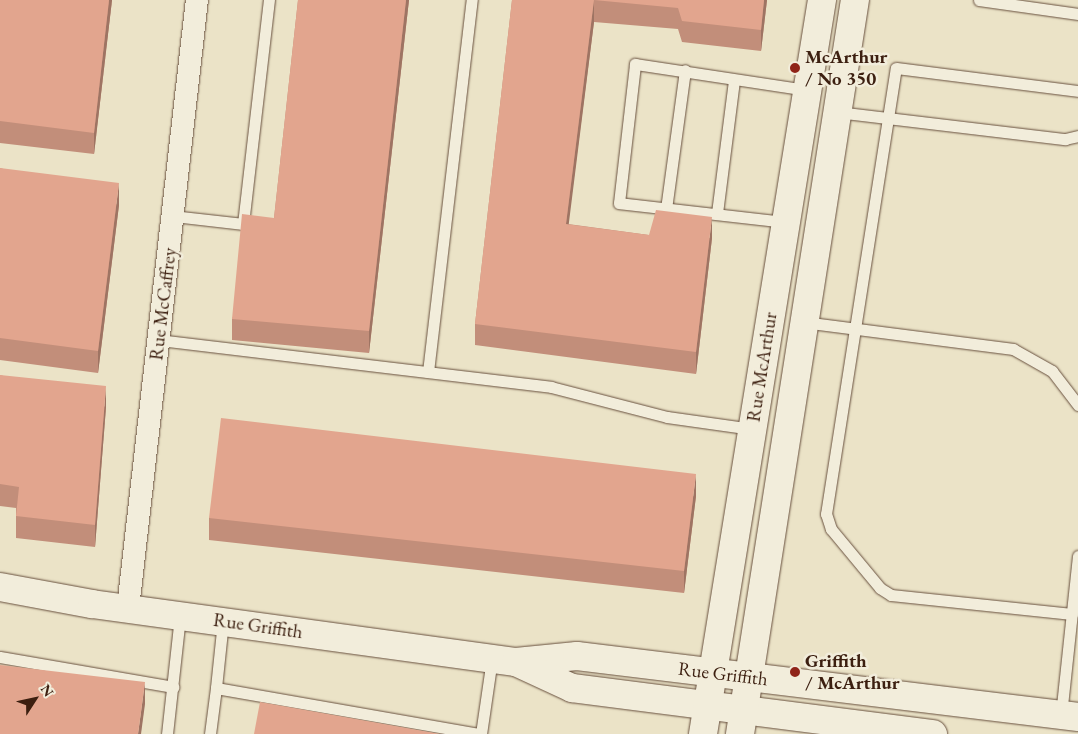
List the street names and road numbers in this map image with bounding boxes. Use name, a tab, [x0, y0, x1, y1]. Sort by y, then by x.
street label: Rue McCaffrey	[145, 246, 181, 362]
street label: Rue McArthur	[742, 310, 782, 424]
street label: Rue Griffith	[212, 608, 304, 644]
street label: Rue Griffith	[677, 657, 769, 691]

